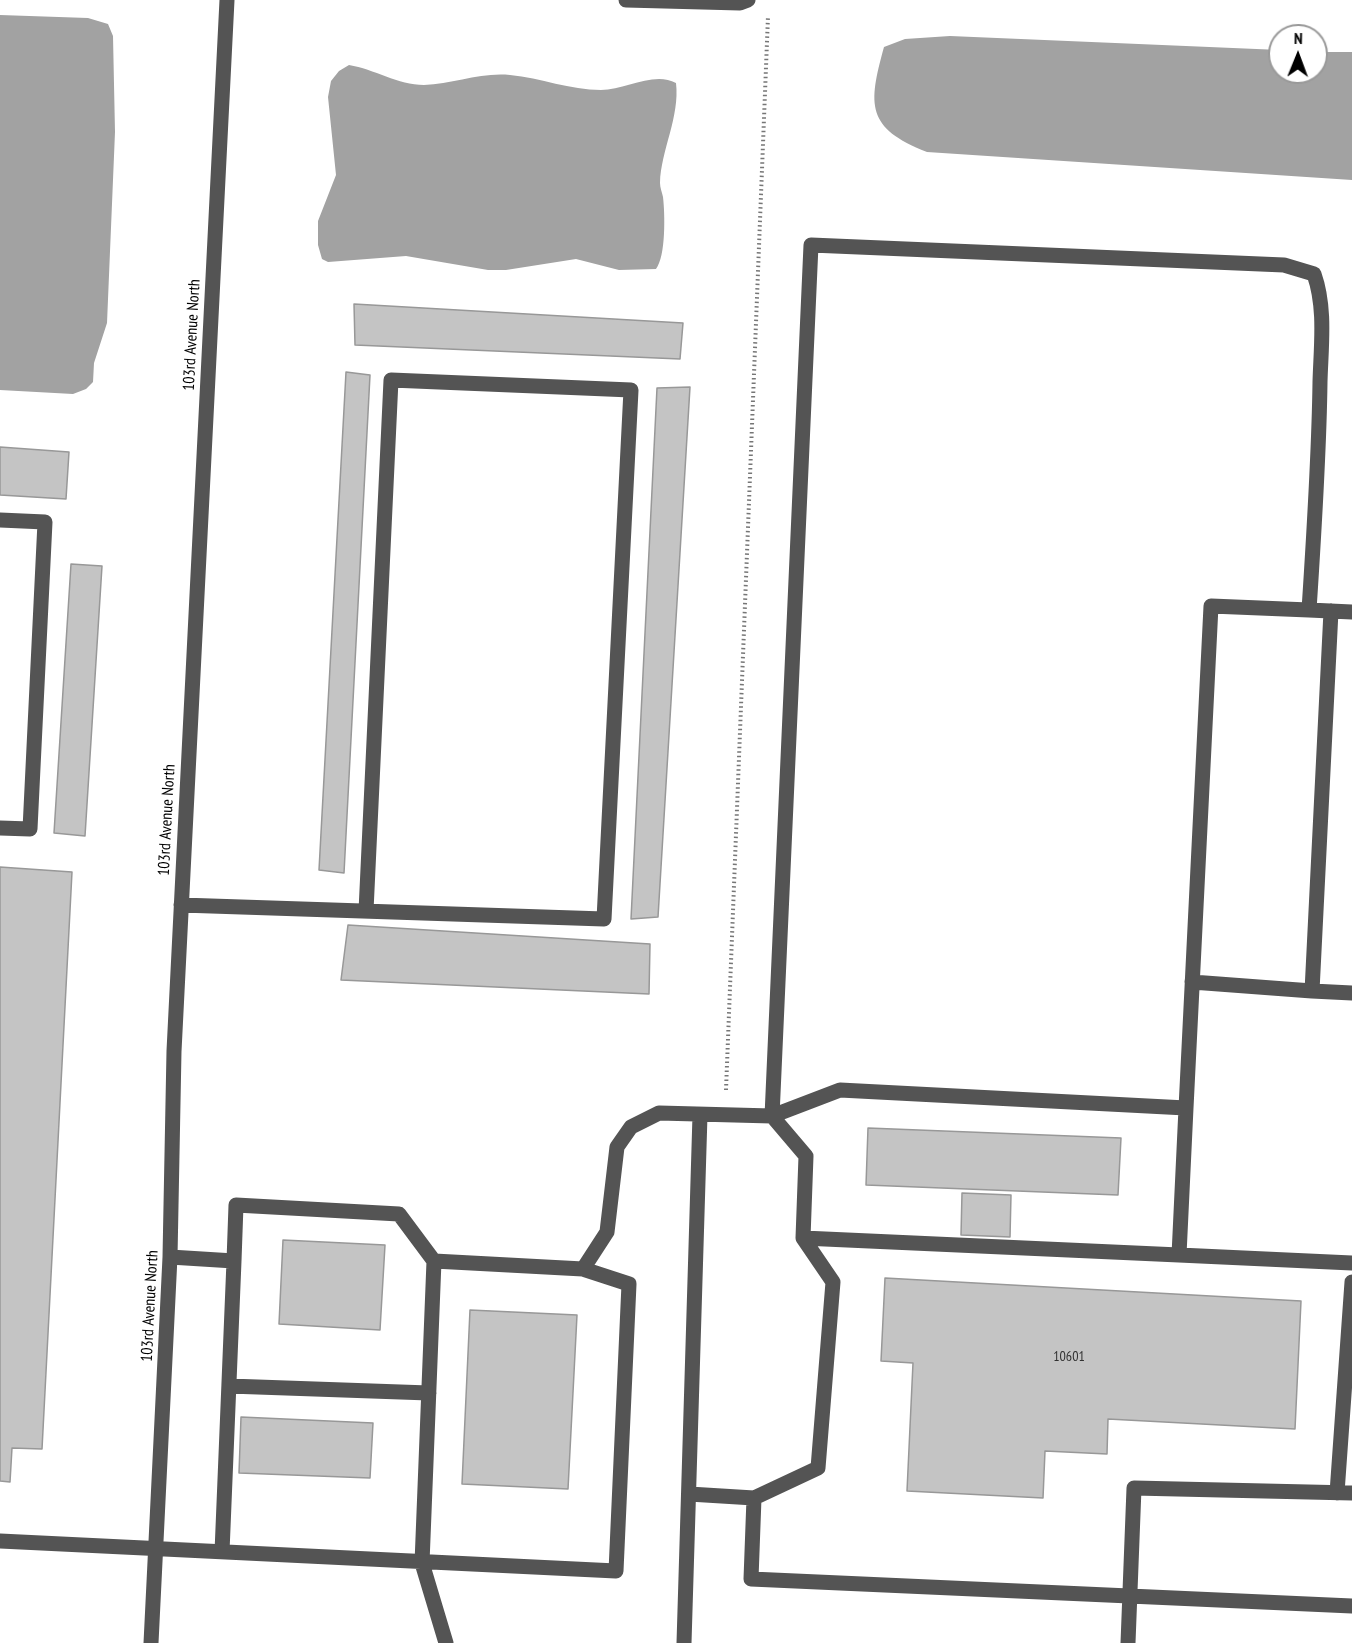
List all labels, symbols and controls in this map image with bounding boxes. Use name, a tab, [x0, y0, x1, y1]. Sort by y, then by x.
north arrow	[1268, 24, 1328, 84]
text: N	[1294, 28, 1303, 48]
street label: 103rd Avenue North	[179, 279, 205, 391]
street label: 103rd Avenue North	[154, 764, 180, 876]
street label: 103rd Avenue North	[137, 1250, 163, 1362]
house number: 10601	[1053, 1349, 1085, 1365]

